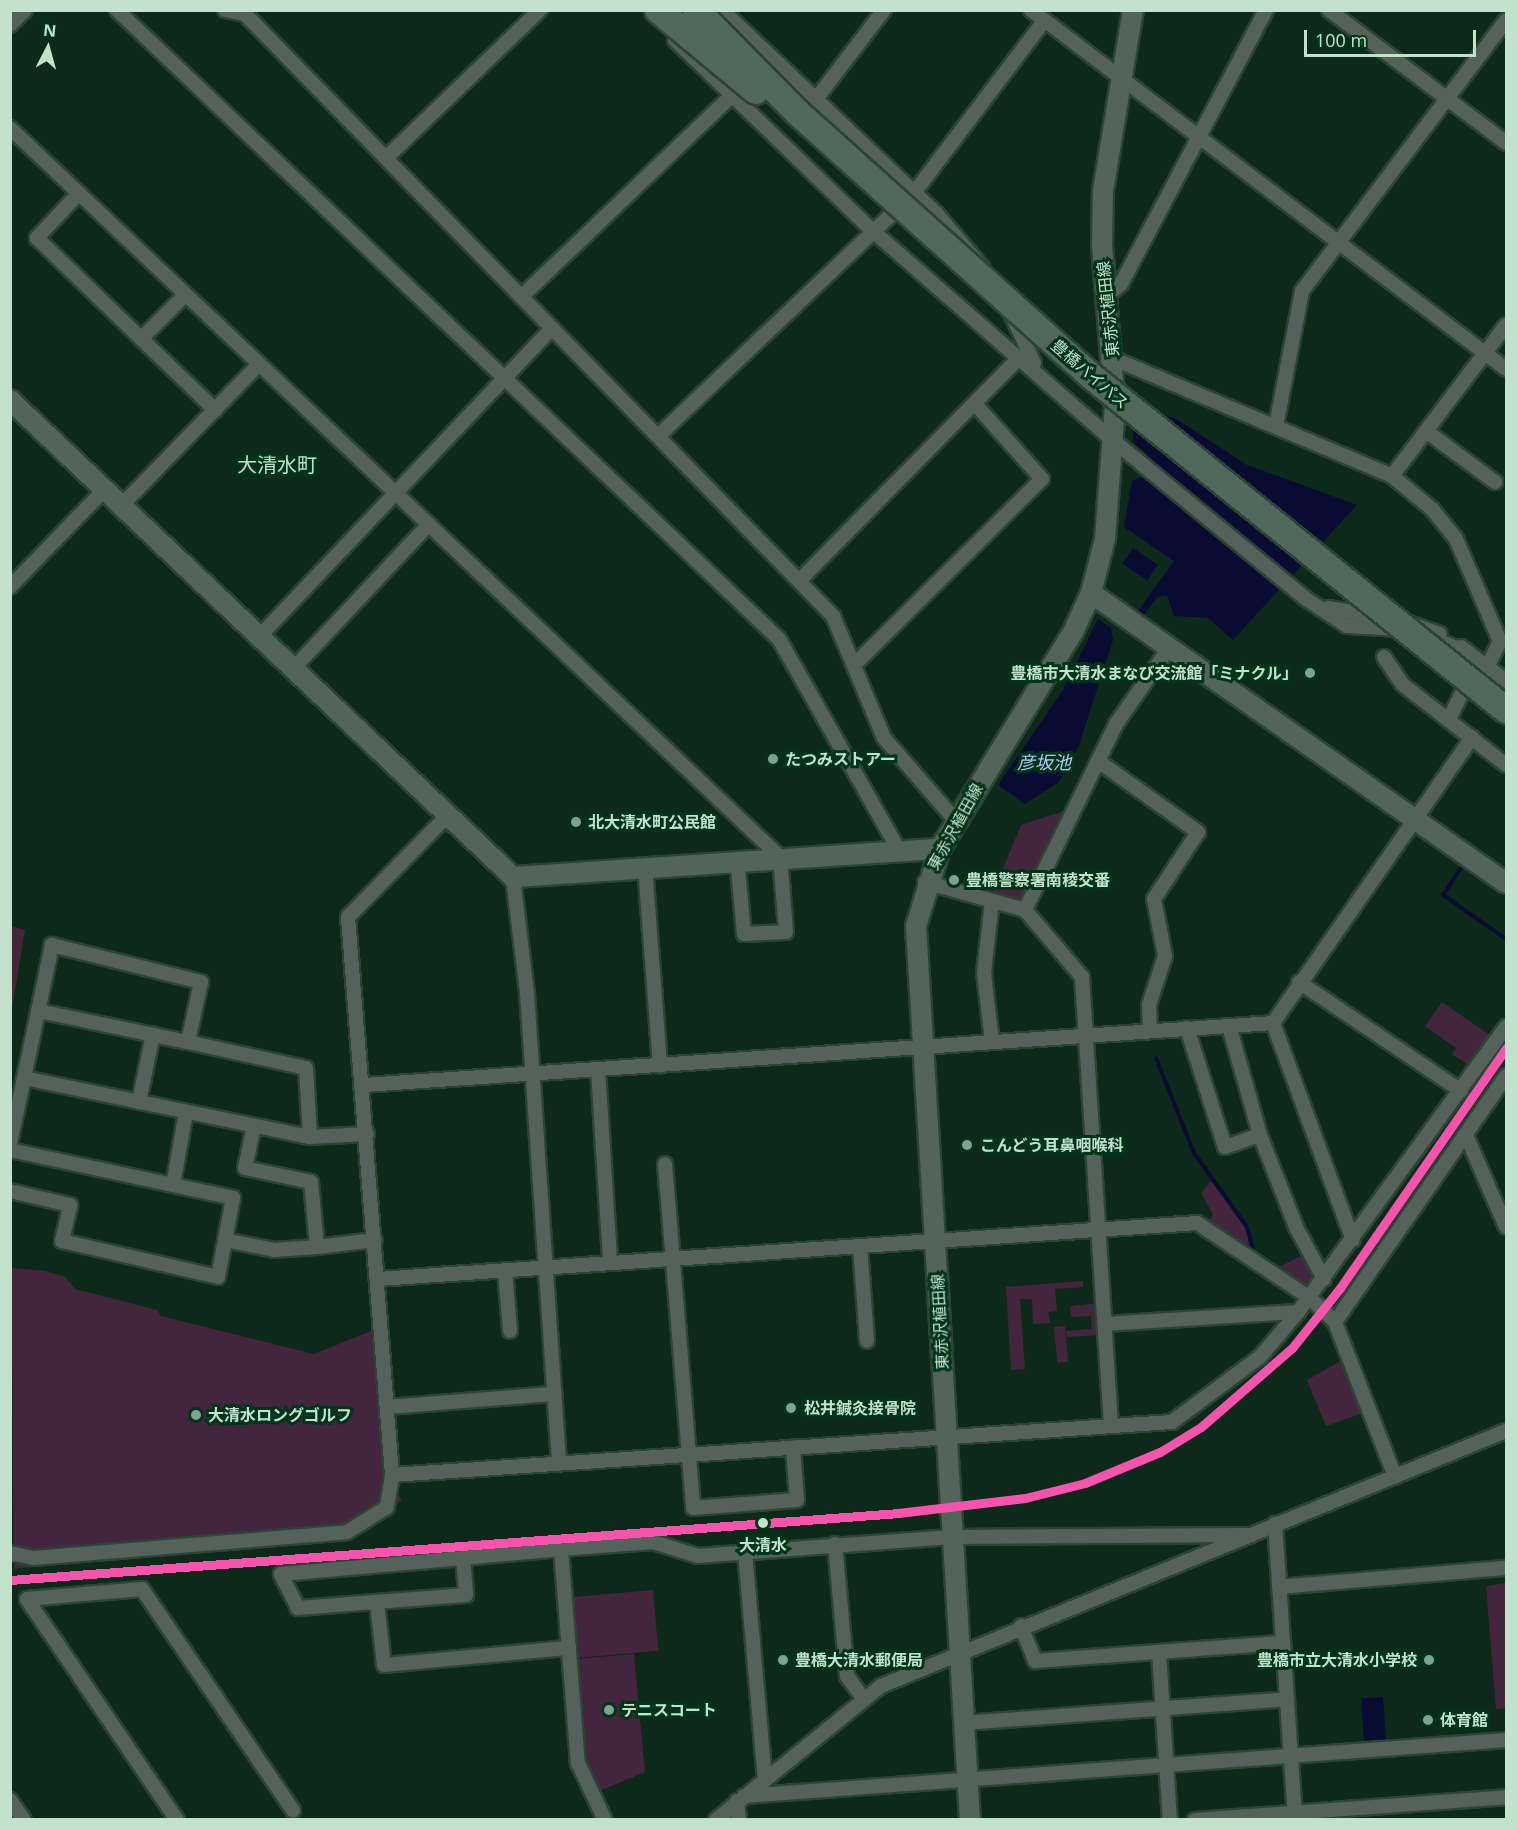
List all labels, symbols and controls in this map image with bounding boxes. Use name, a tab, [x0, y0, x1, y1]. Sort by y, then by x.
north arrow	[18, 18, 78, 78]
text: N	[42, 18, 57, 42]
scale bar	[1307, 18, 1480, 56]
text: 100 m	[1315, 28, 1367, 52]
street label: 東赤沢植田線	[1093, 260, 1123, 358]
street label: 豊橋バイパス	[1047, 335, 1133, 413]
district label: 大清水町	[237, 452, 317, 476]
place label: 豊橋市大清水まなび交流館「ミナクル」	[1010, 663, 1298, 683]
marker: 豊橋市大清水まなび交流館「ミナクル」	[1303, 666, 1317, 680]
place label: たつみストアー	[785, 749, 896, 769]
water label: 彦坂池	[1017, 751, 1071, 773]
marker: たつみストアー	[766, 752, 780, 766]
street label: 東赤沢植田線	[923, 780, 987, 874]
place label: 北大清水町公民館	[588, 812, 716, 832]
marker: 北大清水町公民館	[569, 815, 583, 829]
place label: 豊橋警察署南稜交番	[966, 870, 1110, 890]
marker: 豊橋警察署南稜交番	[947, 873, 961, 887]
place label: こんどう耳鼻咽喉科	[980, 1135, 1124, 1155]
marker: こんどう耳鼻咽喉科	[958, 1136, 976, 1154]
street label: 東赤沢植田線	[928, 1274, 952, 1370]
place label: 松井鍼灸接骨院	[804, 1398, 916, 1418]
marker: 松井鍼灸接骨院	[782, 1399, 800, 1417]
place label: 大清水ロングゴルフ	[208, 1405, 352, 1425]
marker: 大清水ロングゴルフ	[189, 1408, 203, 1422]
marker: 大清水	[753, 1513, 773, 1533]
place label: 大清水	[739, 1535, 787, 1555]
place label: 豊橋大清水郵便局	[795, 1650, 923, 1670]
place label: 豊橋市立大清水小学校	[1257, 1650, 1417, 1670]
marker: 豊橋大清水郵便局	[776, 1653, 790, 1667]
marker: 豊橋市立大清水小学校	[1422, 1653, 1436, 1667]
place label: テニスコート	[621, 1700, 717, 1720]
marker: テニスコート	[602, 1703, 616, 1717]
place label: 体育館	[1440, 1710, 1488, 1730]
marker: 体育館	[1421, 1713, 1435, 1727]

